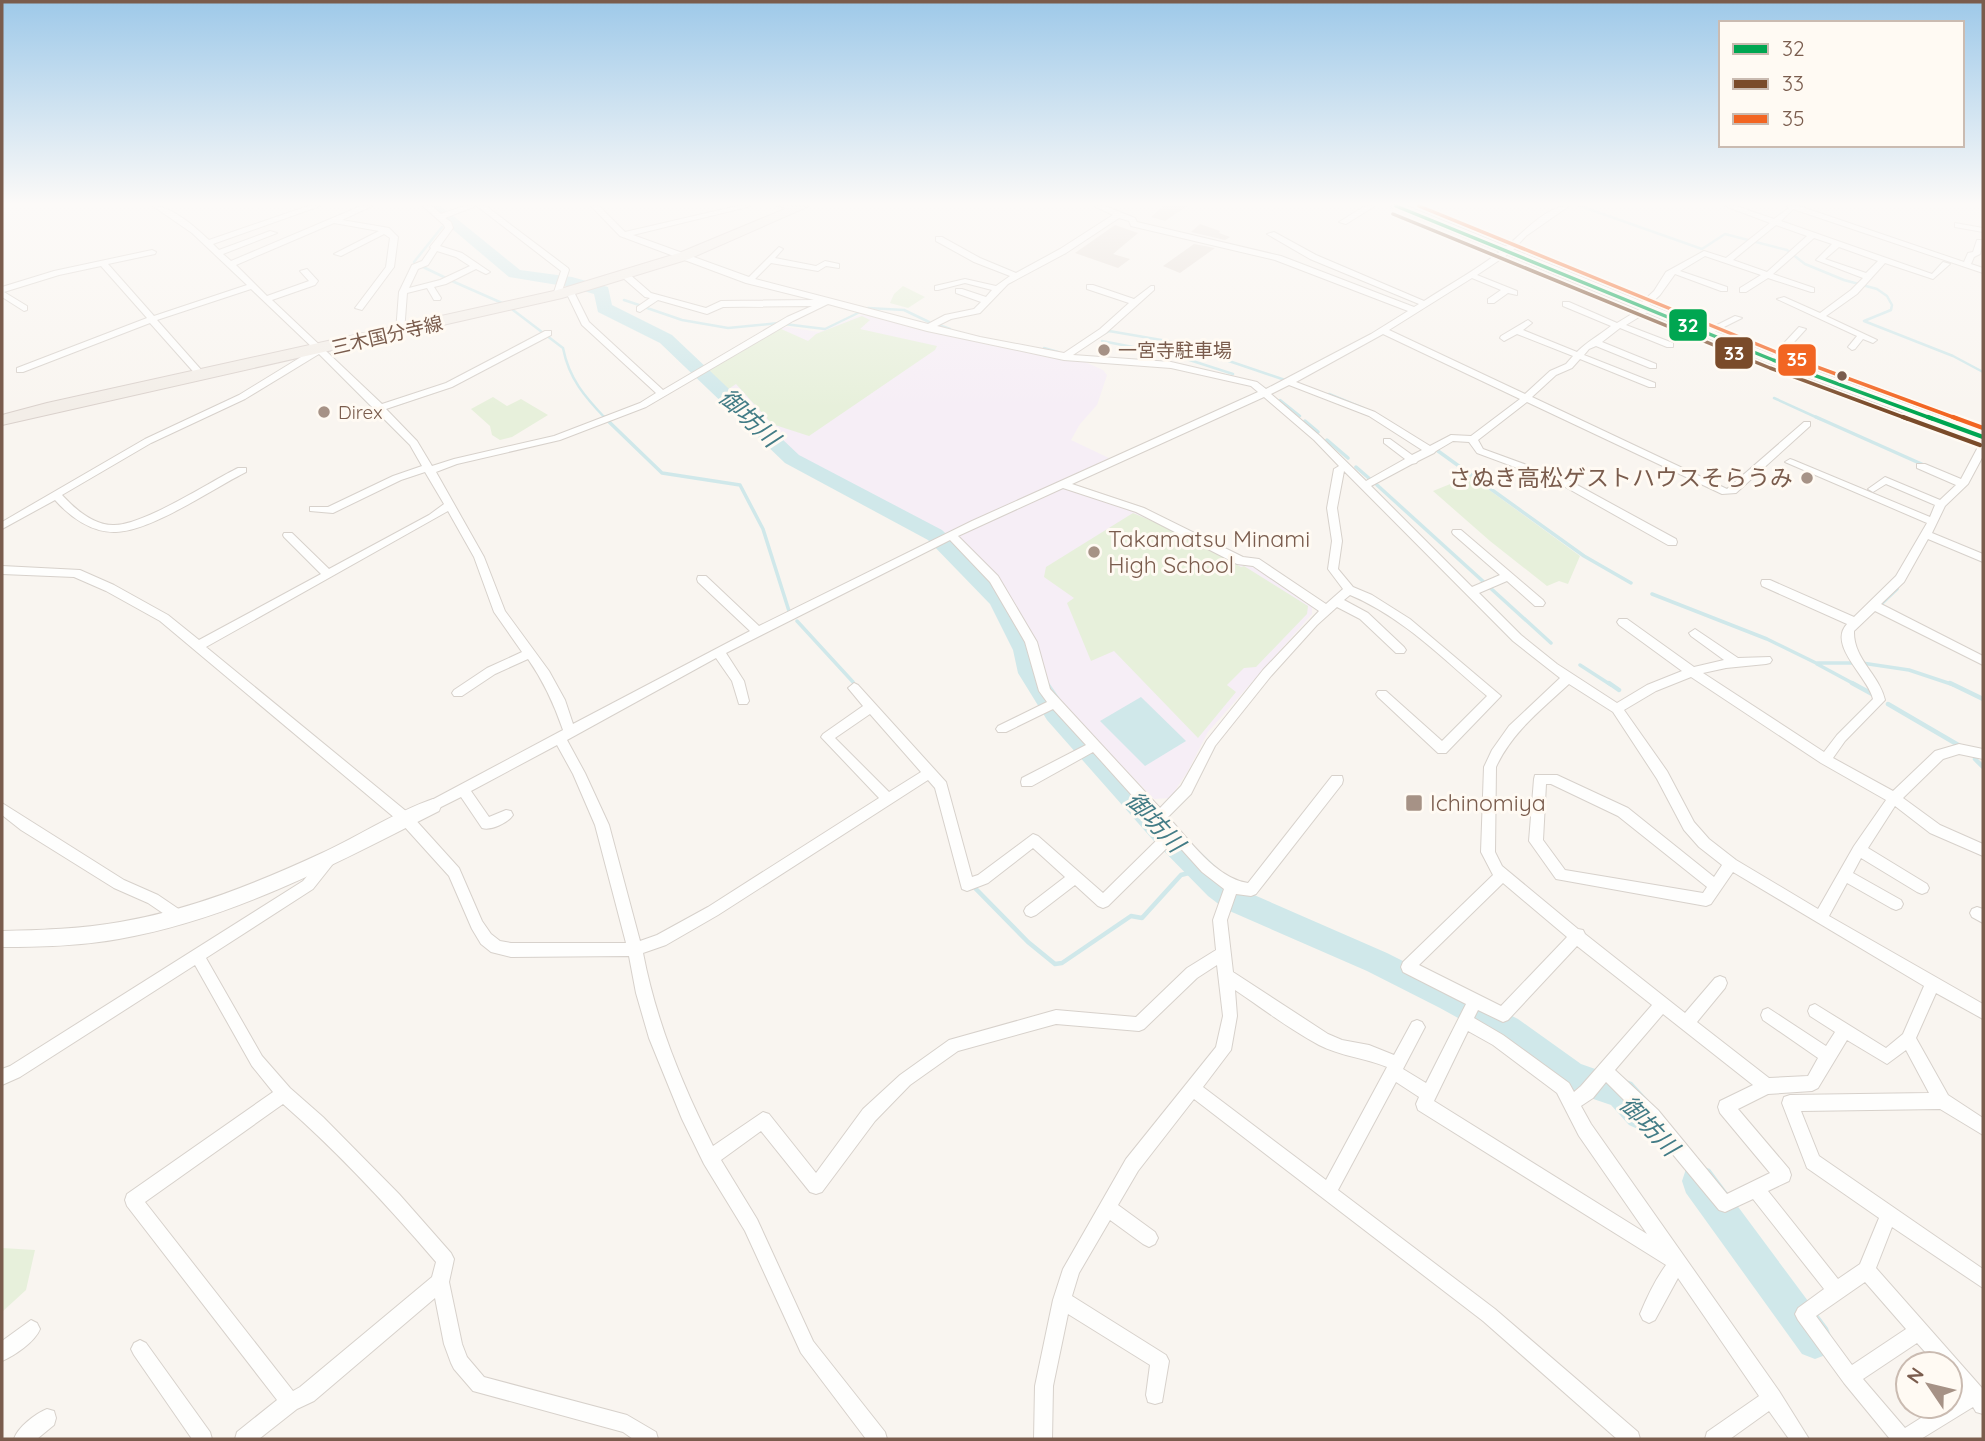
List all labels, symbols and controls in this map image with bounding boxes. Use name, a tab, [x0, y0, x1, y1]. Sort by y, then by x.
legend	[1719, 21, 1964, 147]
text: 32	[1782, 35, 1805, 61]
text: 33	[1782, 70, 1804, 96]
text: 35	[1782, 105, 1804, 131]
line badge: 32	[1668, 308, 1708, 342]
street label: 三木国分寺線	[329, 310, 445, 360]
text: 32	[1677, 313, 1699, 337]
line badge: 33	[1714, 336, 1754, 370]
place label: 一宮寺駐車場	[1118, 338, 1232, 362]
text: 33	[1724, 341, 1744, 365]
marker: 一宮寺駐車場	[1096, 342, 1112, 358]
line badge: 35	[1777, 343, 1817, 377]
text: 35	[1786, 347, 1808, 371]
unlabelled marker	[1835, 369, 1849, 383]
water label: 御坊川	[713, 382, 788, 455]
place label: Direx	[338, 400, 382, 424]
marker: Direx	[316, 404, 332, 420]
place label: さぬき高松ゲストハウスそらうみ	[1448, 463, 1793, 492]
marker: さぬき高松ゲストハウスそらうみ	[1799, 470, 1815, 486]
place label: Takamatsu Minami High School	[1108, 524, 1310, 579]
marker: Takamatsu Minami High School	[1086, 544, 1102, 560]
water label: 御坊川	[1120, 785, 1193, 860]
place label: Ichinomiya	[1430, 788, 1546, 817]
marker: Ichinomiya	[1404, 793, 1424, 813]
water label: 御坊川	[1614, 1089, 1688, 1164]
north arrow	[1894, 1350, 1964, 1420]
text: N	[1901, 1363, 1929, 1388]

